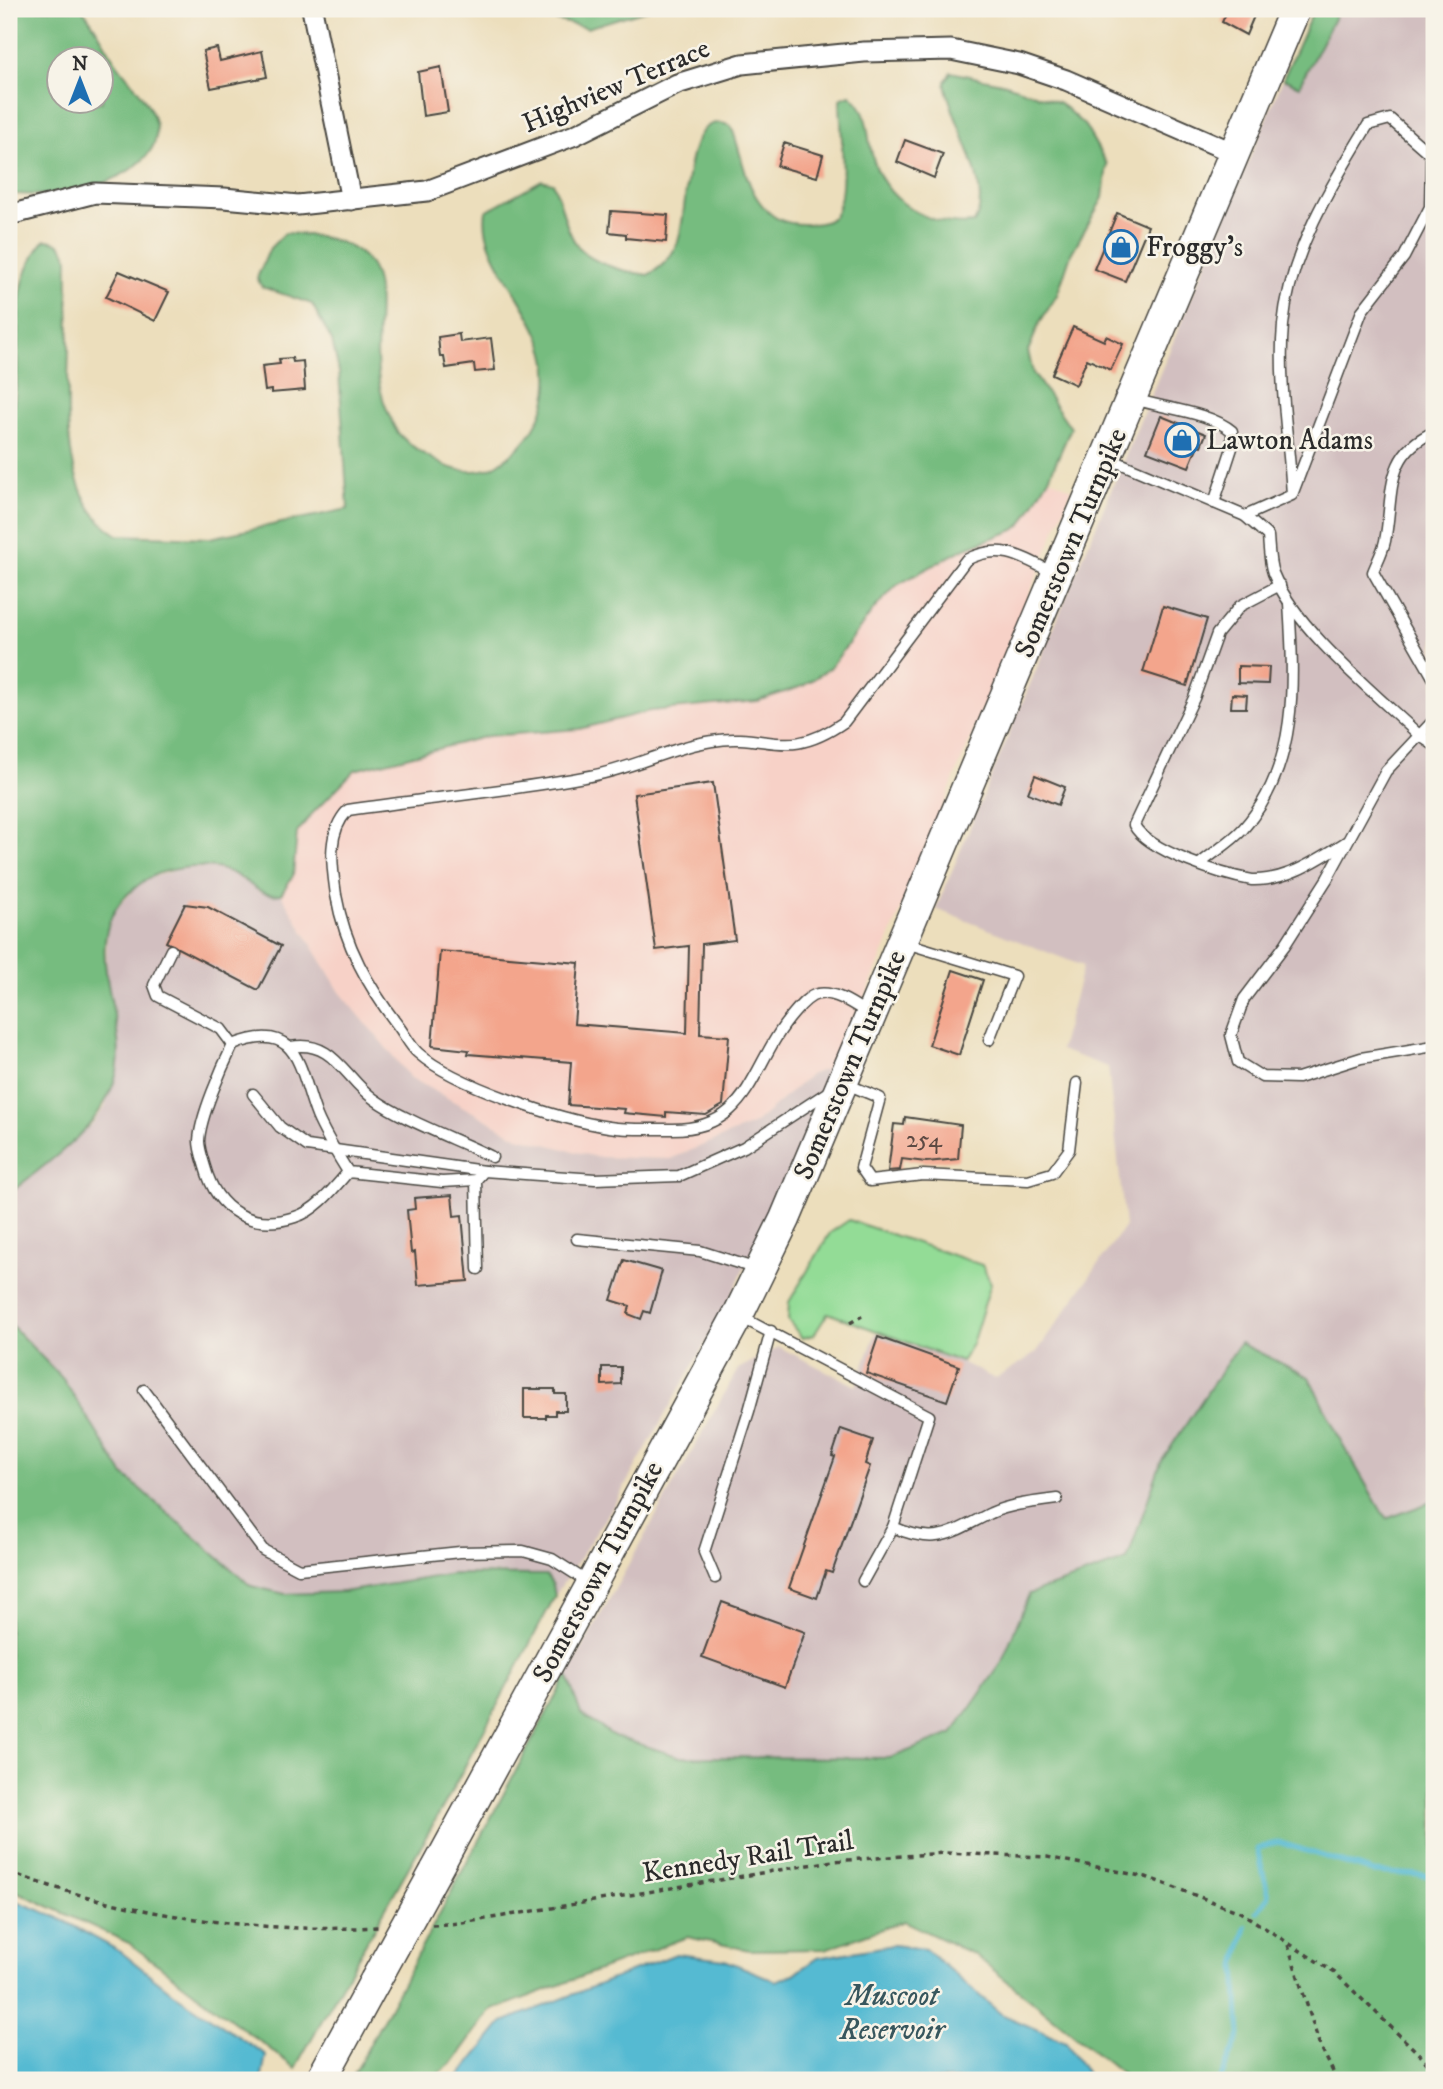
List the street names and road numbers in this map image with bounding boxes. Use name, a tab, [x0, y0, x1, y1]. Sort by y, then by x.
street label: Highview Terrace	[517, 31, 715, 141]
street label: Somerstown Turnpike	[1007, 423, 1135, 663]
street label: Somerstown Turnpike	[786, 945, 914, 1185]
street label: Somerstown Turnpike	[525, 1455, 671, 1689]
street label: Kennedy Rail Trail	[640, 1823, 857, 1891]

